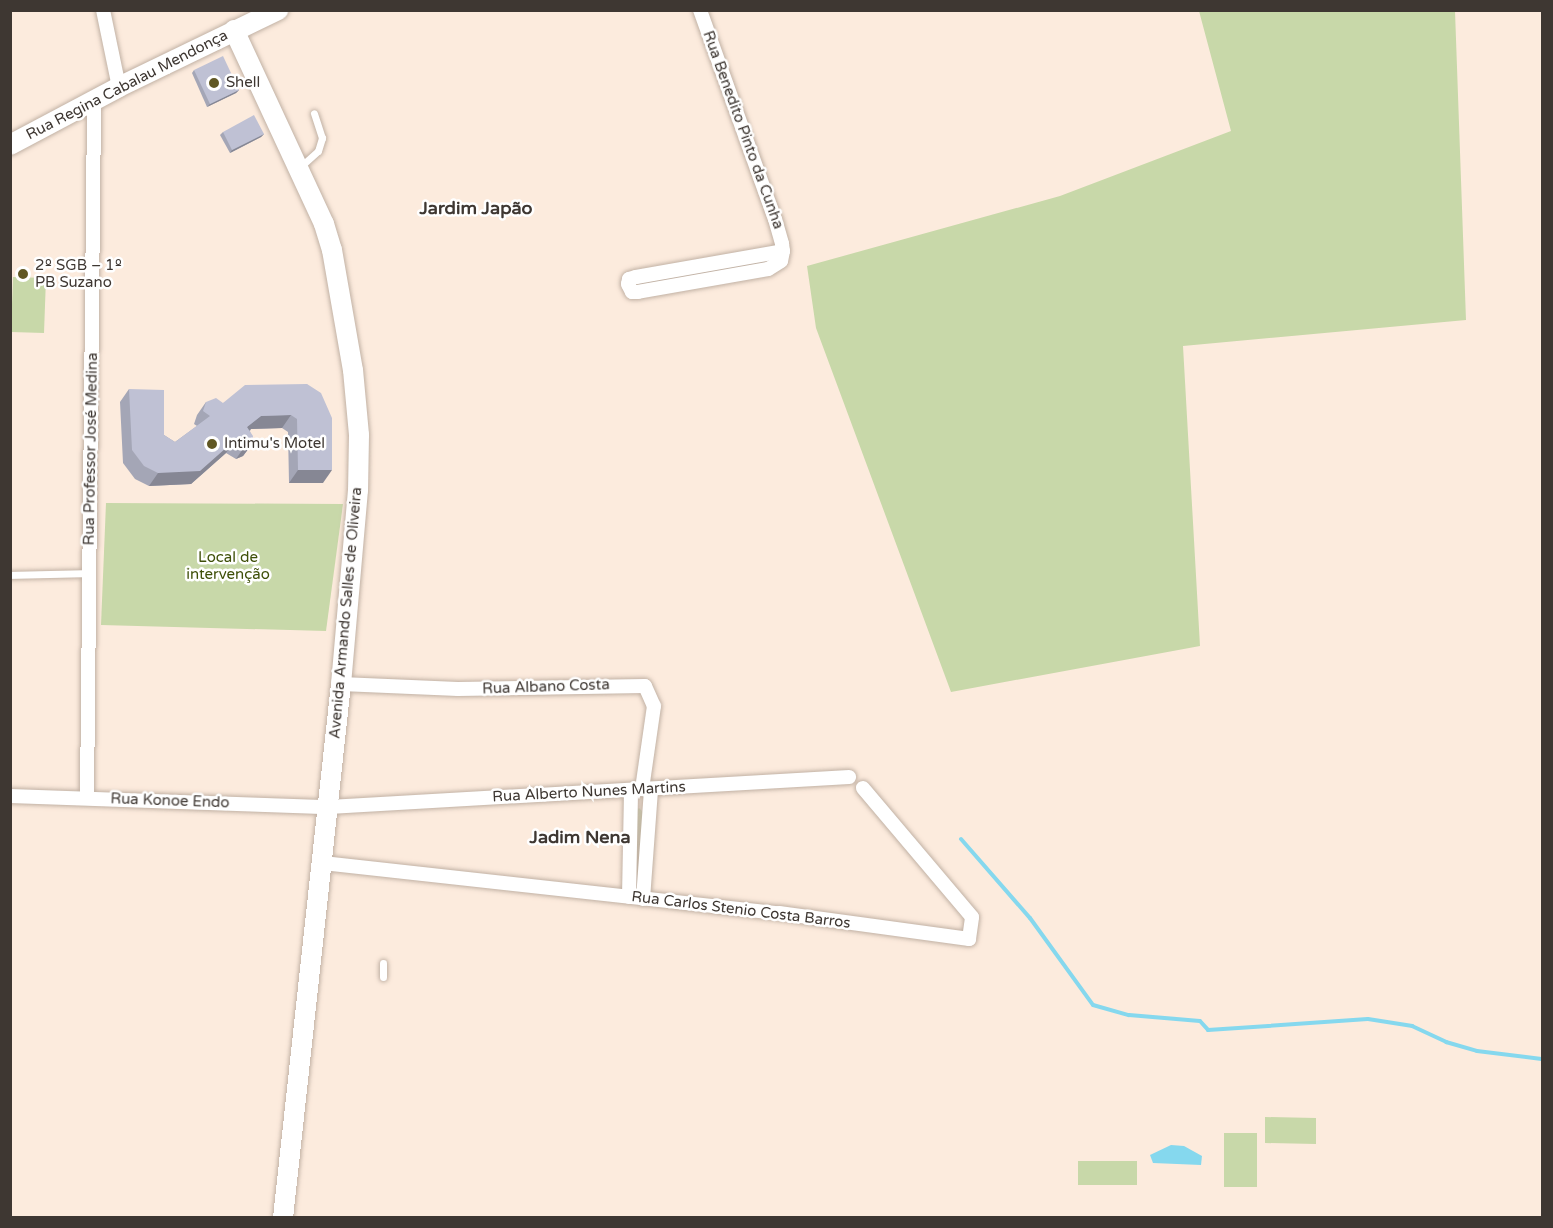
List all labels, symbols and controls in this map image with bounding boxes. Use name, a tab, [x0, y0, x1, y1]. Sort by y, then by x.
street label: Rua Regina Cabalau Mendonça	[23, 26, 231, 144]
street label: Rua Benedito Pinto da Cunha	[699, 28, 787, 232]
place label: Shell	[226, 74, 260, 92]
marker: Shell	[207, 76, 221, 90]
district label: Jardim Japão	[419, 197, 533, 219]
place label: 2º SGB – 1º PB Suzano	[35, 256, 122, 291]
marker: 2º SGB – 1º PB Suzano	[16, 267, 30, 281]
street label: Rua Professor José Medina	[80, 352, 102, 546]
place label: Intimu's Motel	[224, 435, 325, 453]
marker: Intimu's Motel	[205, 437, 219, 451]
street label: Avenida Armando Salles de Oliveira	[326, 486, 366, 740]
park label: Local de intervenção	[186, 548, 270, 583]
street label: Rua Albano Costa	[482, 676, 610, 698]
street label: Rua Alberto Nunes Martins	[492, 778, 686, 806]
street label: Rua Konoe Endo	[110, 790, 230, 812]
district label: Jadim Nena	[529, 826, 631, 848]
street label: Rua Carlos Stenio Costa Barros	[630, 888, 852, 932]

